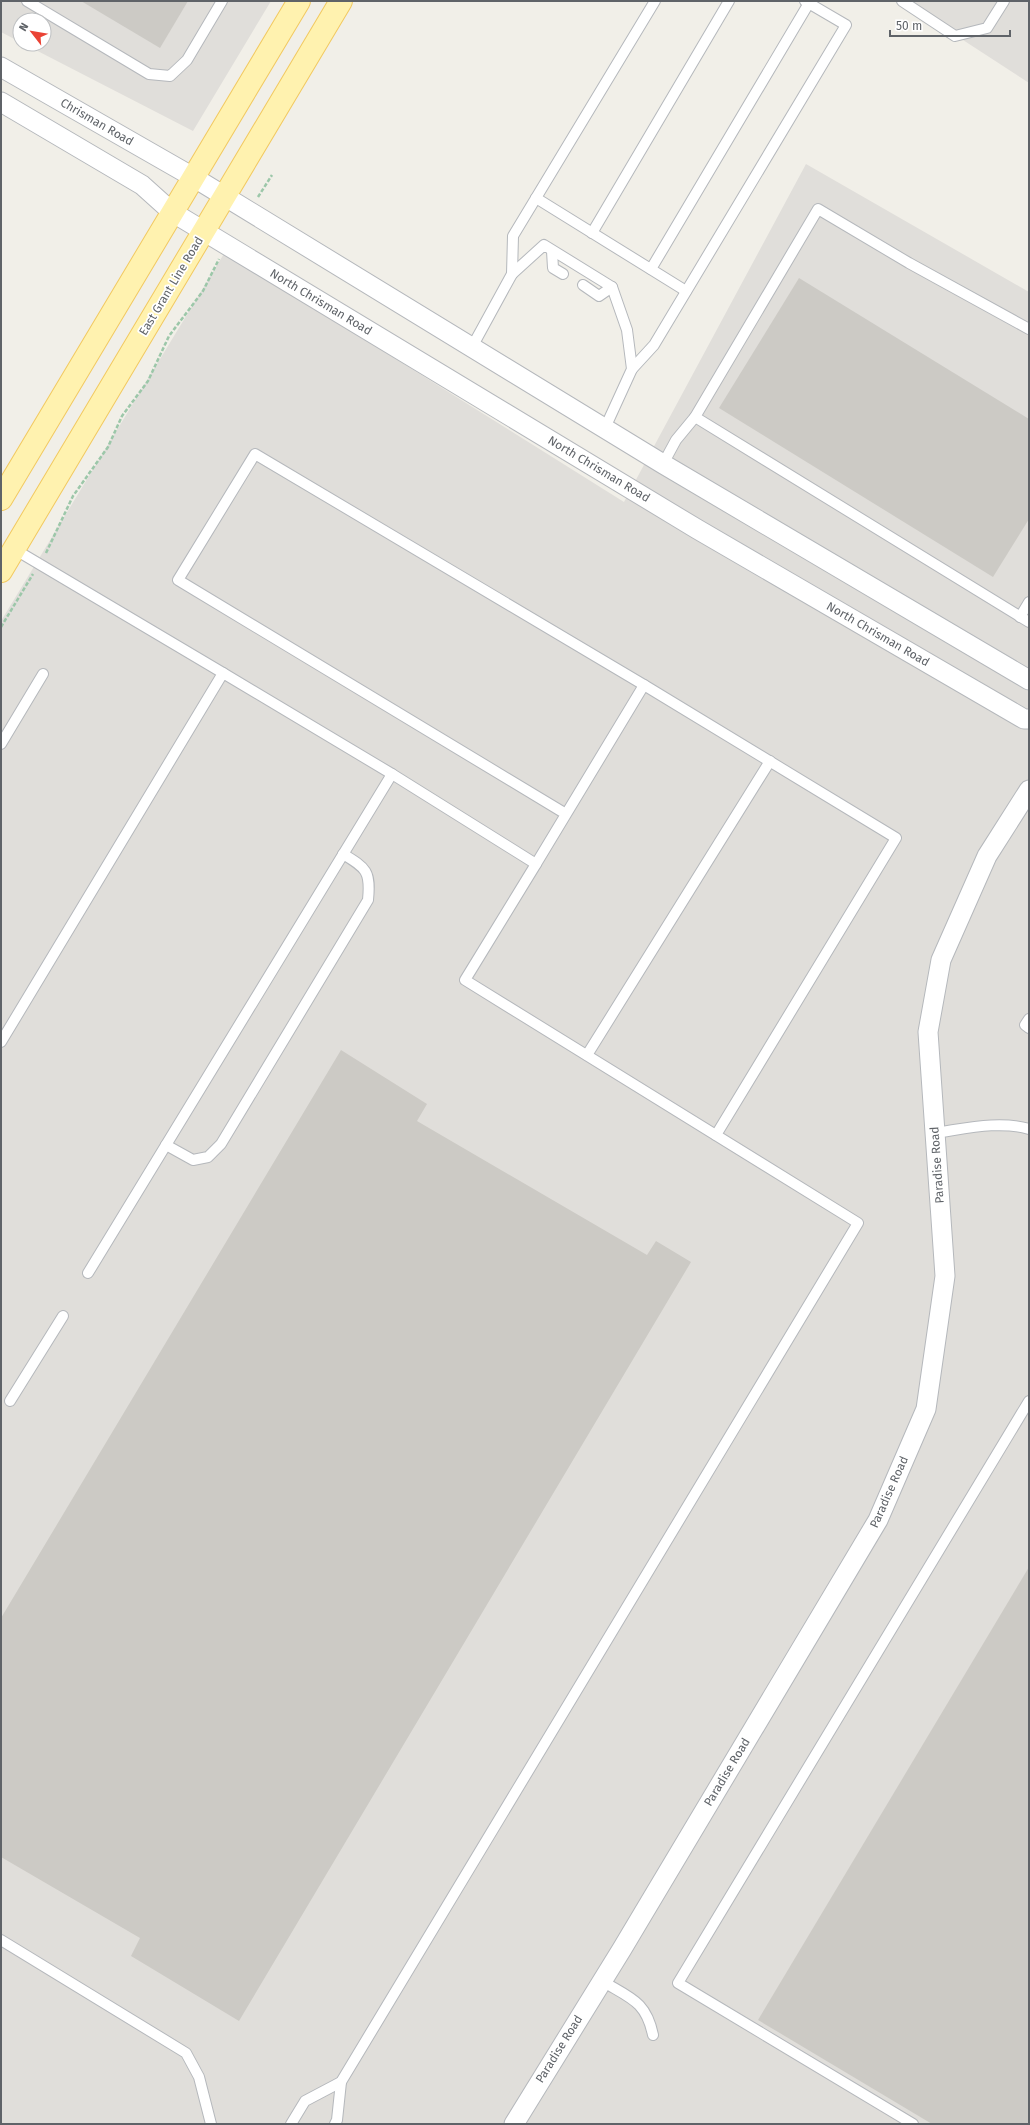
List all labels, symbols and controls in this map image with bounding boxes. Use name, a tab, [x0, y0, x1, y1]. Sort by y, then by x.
north arrow	[12, 12, 52, 52]
scale bar	[890, 12, 1010, 38]
text: 50 m	[896, 19, 922, 33]
text: N	[16, 21, 31, 34]
street label: Chrisman Road	[58, 95, 136, 149]
street label: East Grant Line Road	[136, 234, 206, 338]
street label: North Chrisman Road	[268, 266, 374, 338]
street label: North Chrisman Road	[546, 433, 652, 505]
street label: North Chrisman Road	[824, 599, 932, 669]
street label: Paradise Road	[927, 1126, 947, 1204]
street label: Paradise Road	[867, 1454, 911, 1530]
street label: Paradise Road	[701, 1735, 753, 1809]
street label: Paradise Road	[533, 2013, 585, 2085]

